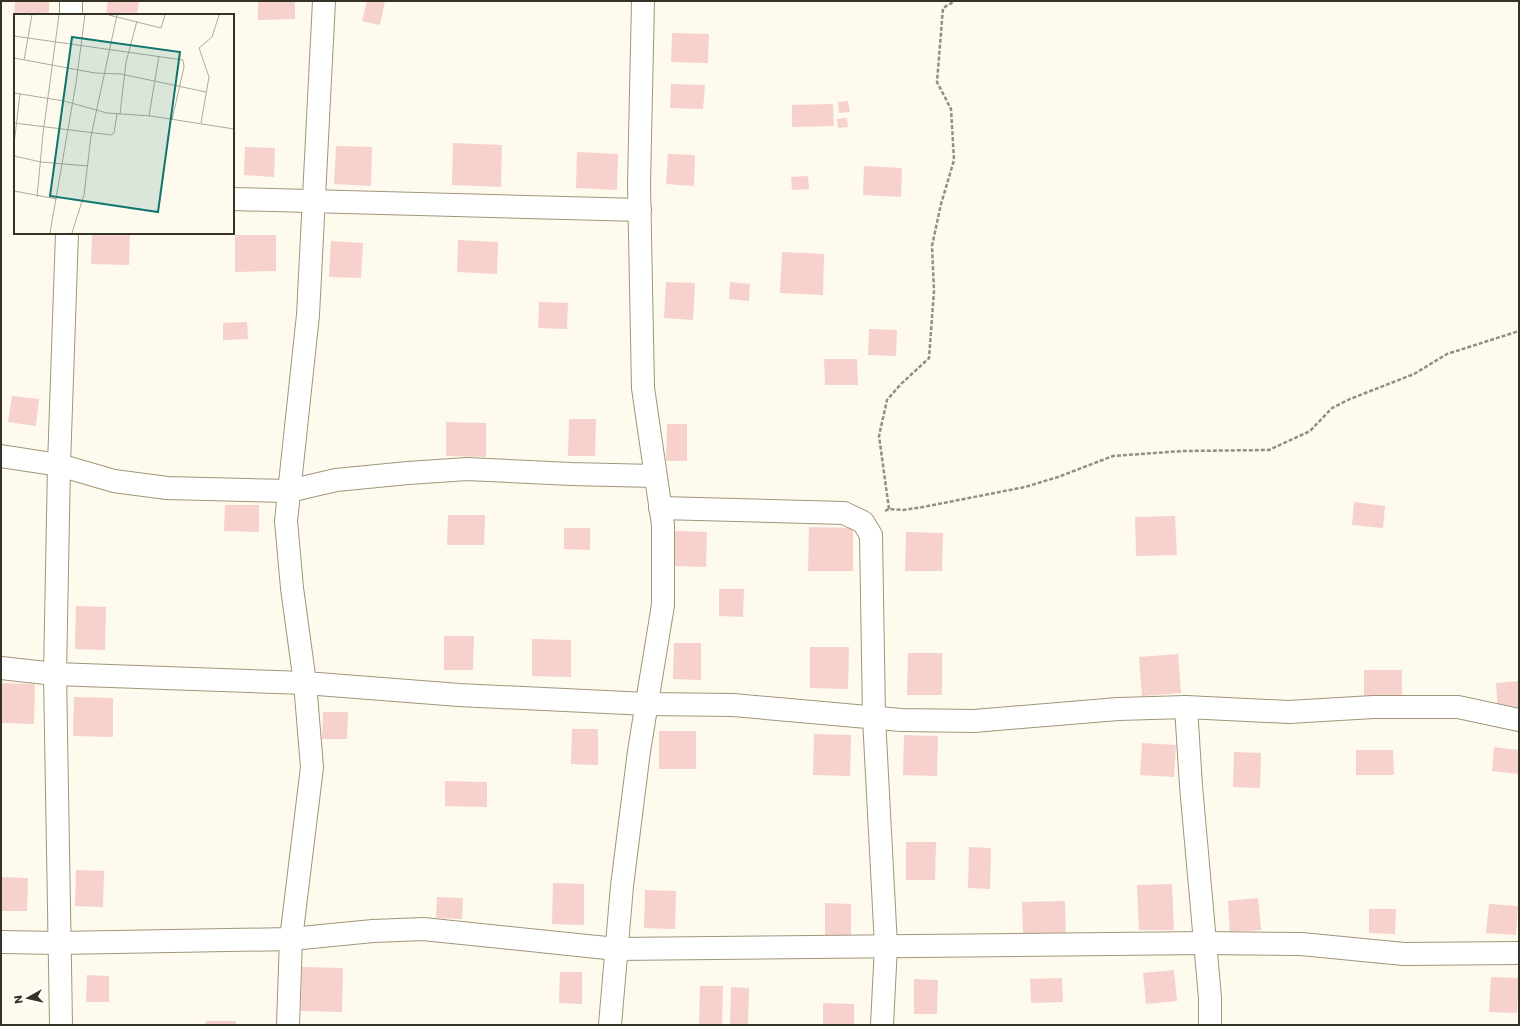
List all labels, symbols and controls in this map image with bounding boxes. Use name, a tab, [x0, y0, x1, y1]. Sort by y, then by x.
inset map	[14, 14, 234, 234]
north arrow	[8, 978, 48, 1018]
text: N	[10, 994, 27, 1005]

